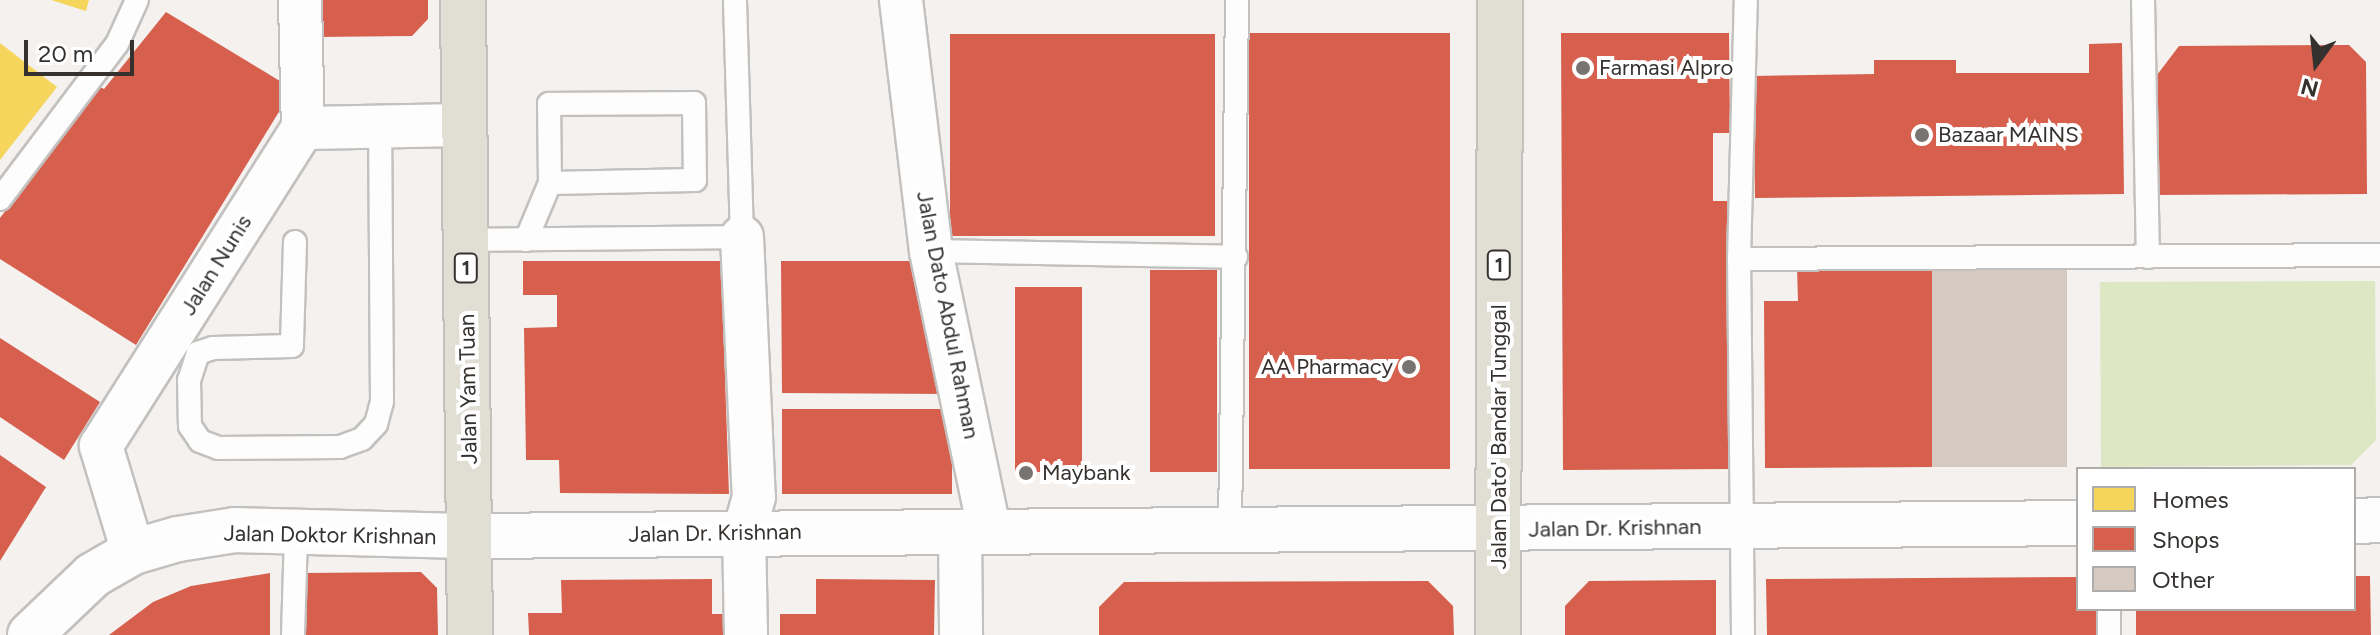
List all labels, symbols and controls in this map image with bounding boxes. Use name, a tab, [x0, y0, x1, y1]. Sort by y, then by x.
scale bar	[28, 24, 138, 74]
north arrow	[2276, 24, 2356, 104]
text: 20 m	[38, 39, 93, 68]
place label: Farmasi Alpro	[1599, 55, 1733, 81]
marker: Farmasi Alpro	[1574, 59, 1592, 77]
text: N	[2298, 72, 2321, 103]
place label: Bazaar MAINS	[1938, 122, 2079, 148]
marker: Bazaar MAINS	[1913, 126, 1931, 144]
street label: Jalan Dato Abdul Rahman	[911, 189, 985, 441]
street label: Jalan Nunis	[175, 210, 257, 320]
road number: 1	[1485, 249, 1513, 281]
road number: 1	[452, 252, 480, 284]
street label: Jalan Dato' Bandar Tunggal	[1486, 304, 1512, 570]
street label: Jalan Yam Tuan	[453, 314, 483, 464]
place label: AA Pharmacy	[1261, 354, 1393, 380]
marker: AA Pharmacy	[1400, 358, 1418, 376]
place label: Maybank	[1042, 460, 1130, 486]
marker: Maybank	[1017, 464, 1035, 482]
legend	[2076, 467, 2356, 611]
text: Homes	[2152, 485, 2229, 514]
street label: Jalan Dr. Krishnan	[1528, 513, 1702, 543]
street label: Jalan Dr. Krishnan	[628, 518, 802, 548]
street label: Jalan Doktor Krishnan	[223, 520, 437, 550]
text: Shops	[2152, 525, 2219, 554]
text: Other	[2152, 565, 2214, 594]

